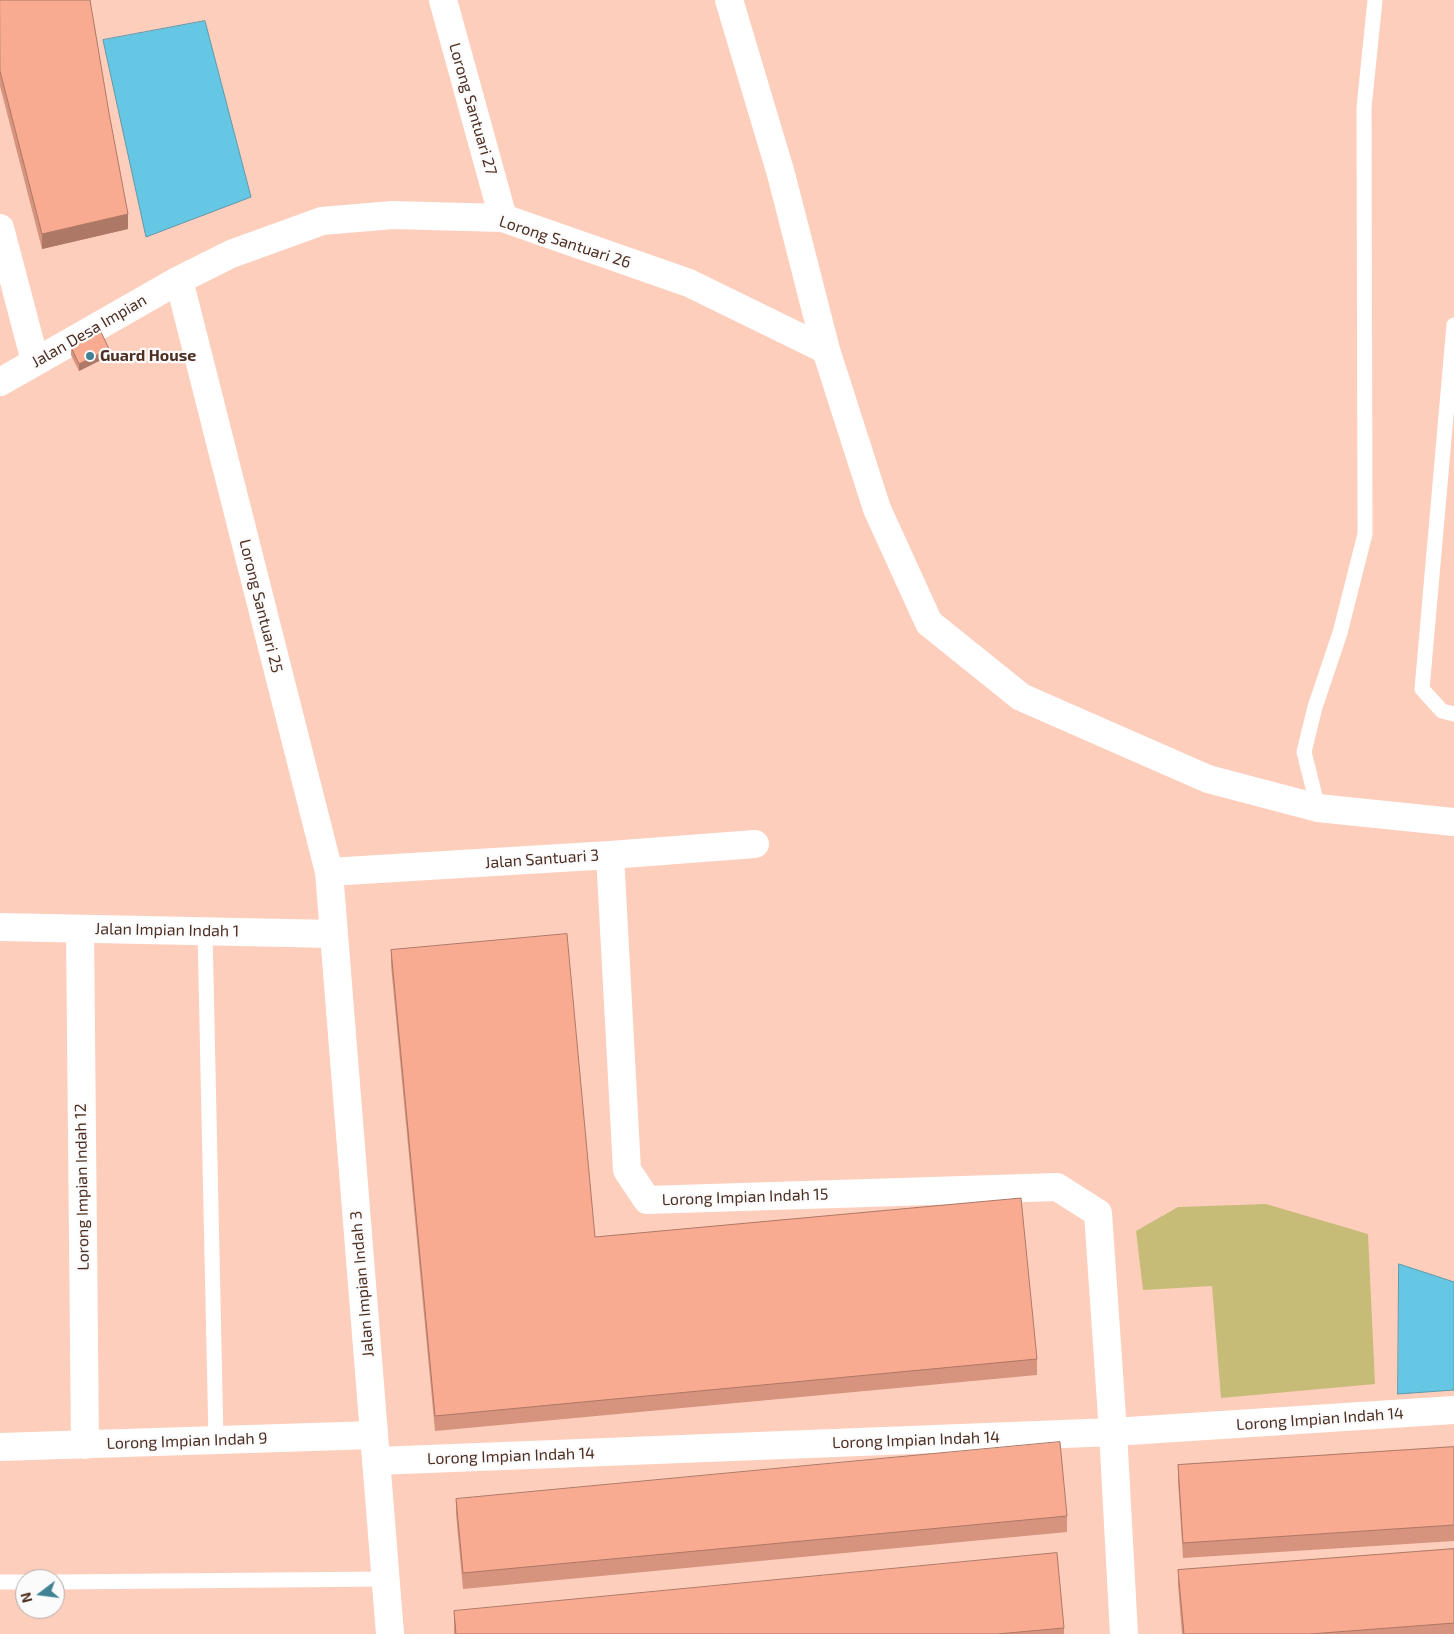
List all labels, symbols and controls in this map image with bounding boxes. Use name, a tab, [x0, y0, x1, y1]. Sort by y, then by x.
street label: Lorong Santuari 27	[445, 41, 501, 177]
street label: Lorong Santuari 26	[497, 212, 633, 272]
street label: Jalan Desa Impian	[28, 290, 150, 372]
place label: Guard House	[100, 346, 196, 366]
marker: Guard House	[84, 350, 96, 362]
street label: Lorong Santuari 25	[235, 537, 287, 675]
street label: Jalan Santuari 3	[484, 845, 600, 873]
street label: Jalan Impian Indah 1	[95, 919, 239, 941]
street label: Lorong Impian Indah 12	[71, 1103, 93, 1271]
street label: Lorong Impian Indah 15	[661, 1184, 829, 1210]
street label: Jalan Impian Indah 3	[346, 1210, 378, 1358]
street label: Lorong Impian Indah 14	[1236, 1404, 1404, 1434]
street label: Lorong Impian Indah 14	[832, 1427, 1000, 1453]
street label: Lorong Impian Indah 9	[106, 1429, 268, 1453]
street label: Lorong Impian Indah 14	[427, 1443, 595, 1469]
north arrow	[15, 1569, 65, 1619]
text: N	[16, 1591, 36, 1605]

